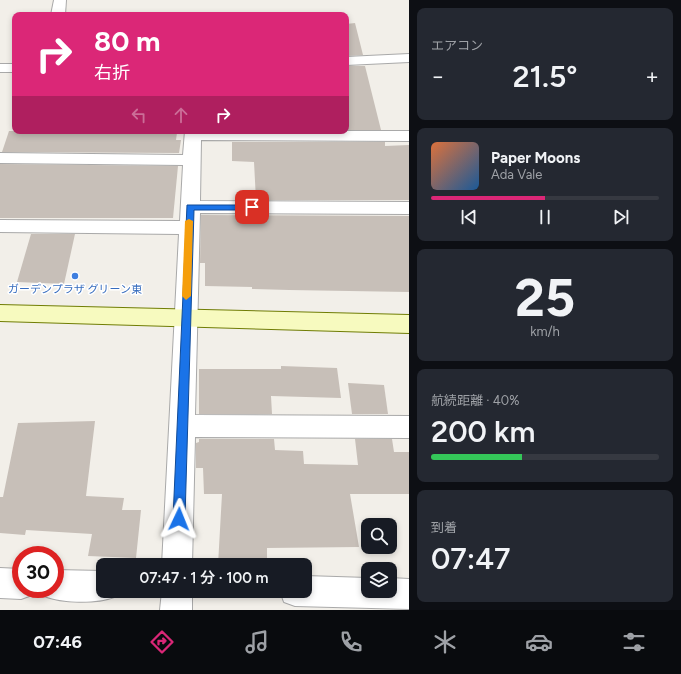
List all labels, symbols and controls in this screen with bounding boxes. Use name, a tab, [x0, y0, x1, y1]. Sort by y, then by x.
text: 80 m	[94, 24, 160, 58]
icon: right	[28, 28, 80, 80]
text: エアコン	[431, 38, 483, 53]
text: 21.5°	[512, 58, 578, 95]
text: 右折	[94, 62, 130, 84]
text: −	[431, 63, 445, 90]
text: +	[645, 63, 659, 90]
icon: left	[128, 104, 150, 126]
icon: ahead	[170, 104, 192, 126]
icon: right	[212, 104, 234, 126]
text: Paper Moons	[491, 149, 580, 167]
text: Ada Vale	[491, 167, 542, 182]
pin	[235, 190, 269, 224]
icon: arrive	[241, 196, 263, 218]
icon: previous	[458, 206, 480, 228]
icon: pause	[534, 206, 556, 228]
icon: next	[610, 206, 632, 228]
text: 25	[515, 267, 575, 329]
marker: ガーデンプラザ グリーン東	[70, 271, 80, 281]
place label: ガーデンプラザ グリーン東	[8, 283, 142, 296]
text: km/h	[530, 324, 560, 339]
text: 航続距離 · 40%	[431, 393, 519, 408]
text: 200 km	[431, 413, 536, 450]
position arrow	[158, 498, 200, 540]
map controls	[361, 518, 397, 598]
button: search	[361, 518, 397, 554]
text: 到着	[431, 520, 457, 535]
text: 07:47	[431, 540, 511, 577]
speed limit sign: 30	[12, 546, 64, 598]
button: layers	[361, 562, 397, 598]
text: 07:47 · 1 分 · 100 m	[139, 569, 269, 587]
icon: directions	[148, 628, 176, 656]
icon: music	[243, 628, 271, 656]
icon: phone	[337, 628, 365, 656]
icon: climate	[431, 628, 459, 656]
icon: car	[525, 628, 553, 656]
icon: filters	[620, 628, 648, 656]
text: 07:46	[33, 631, 82, 653]

